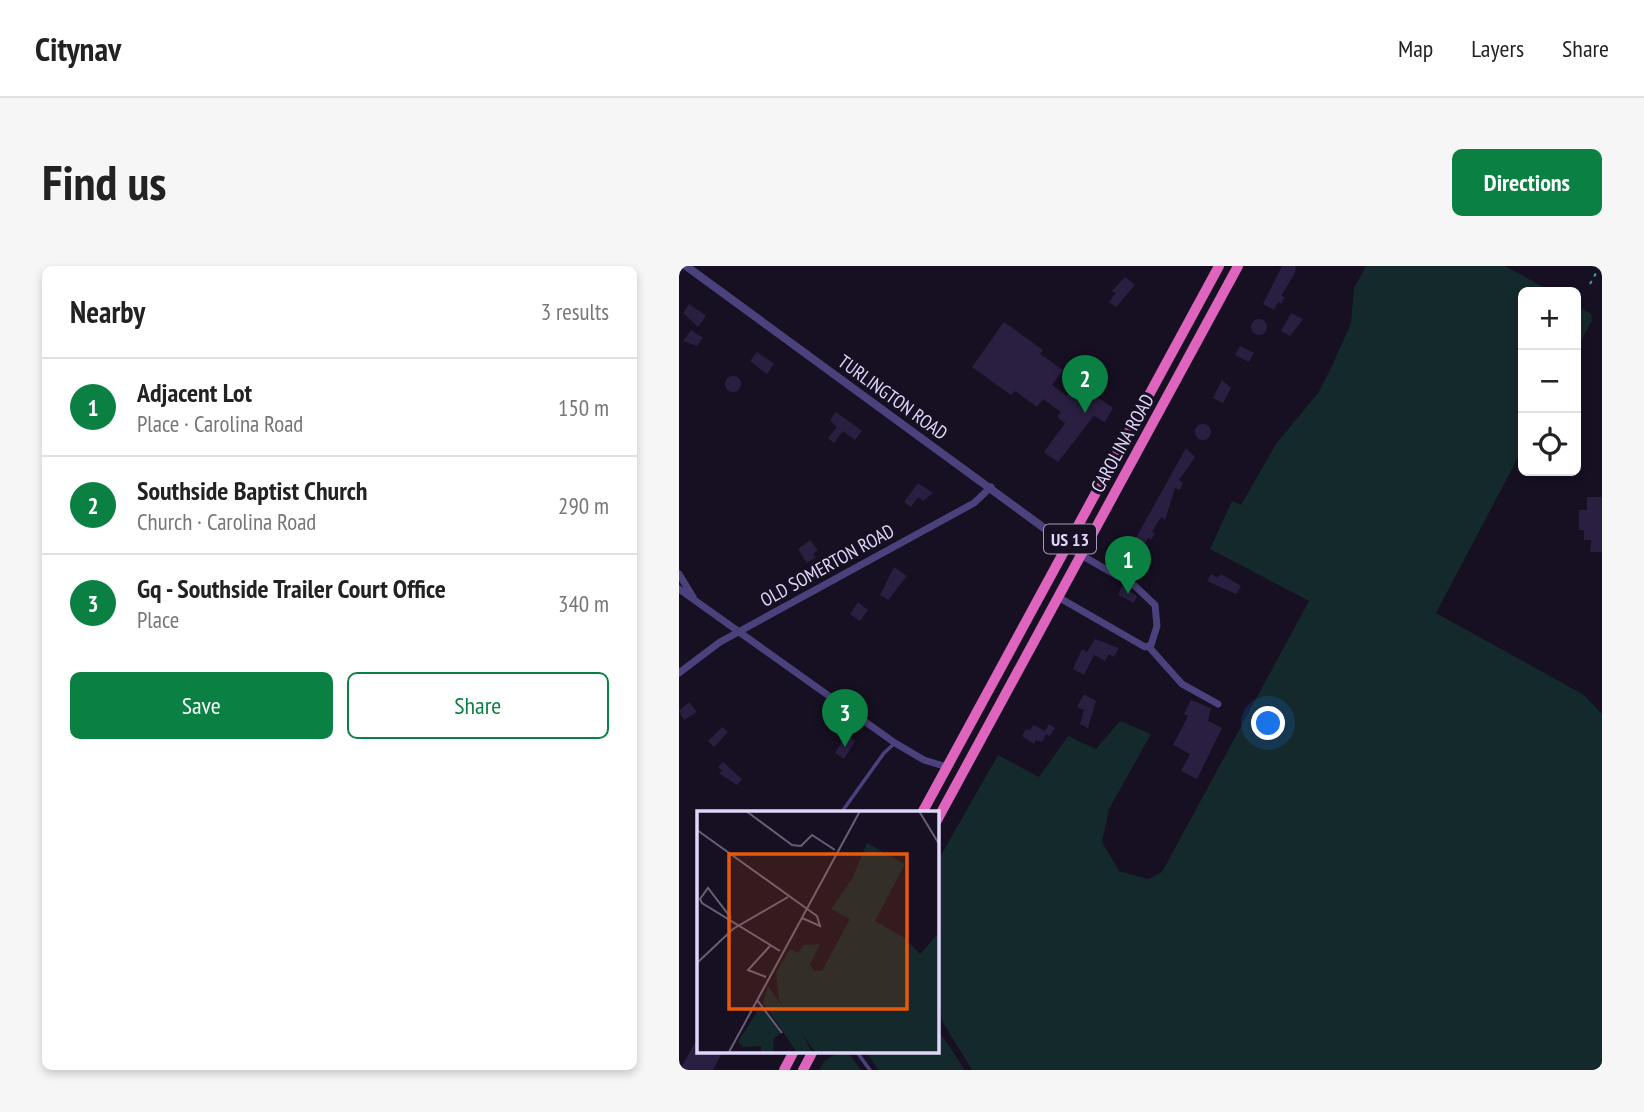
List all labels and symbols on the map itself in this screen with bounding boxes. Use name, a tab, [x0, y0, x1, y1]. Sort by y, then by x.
street label: TURLINGTON ROAD	[834, 349, 952, 445]
pin: 2	[1062, 355, 1108, 413]
street label: CAROLINA ROAD	[1085, 390, 1159, 496]
street label: OLD SOMERTON ROAD	[756, 518, 898, 612]
road number: US 13	[1044, 524, 1096, 554]
pin: 1	[1105, 536, 1151, 594]
pin: 3	[822, 689, 868, 747]
your location	[1251, 706, 1285, 740]
inset map	[697, 811, 938, 1052]

